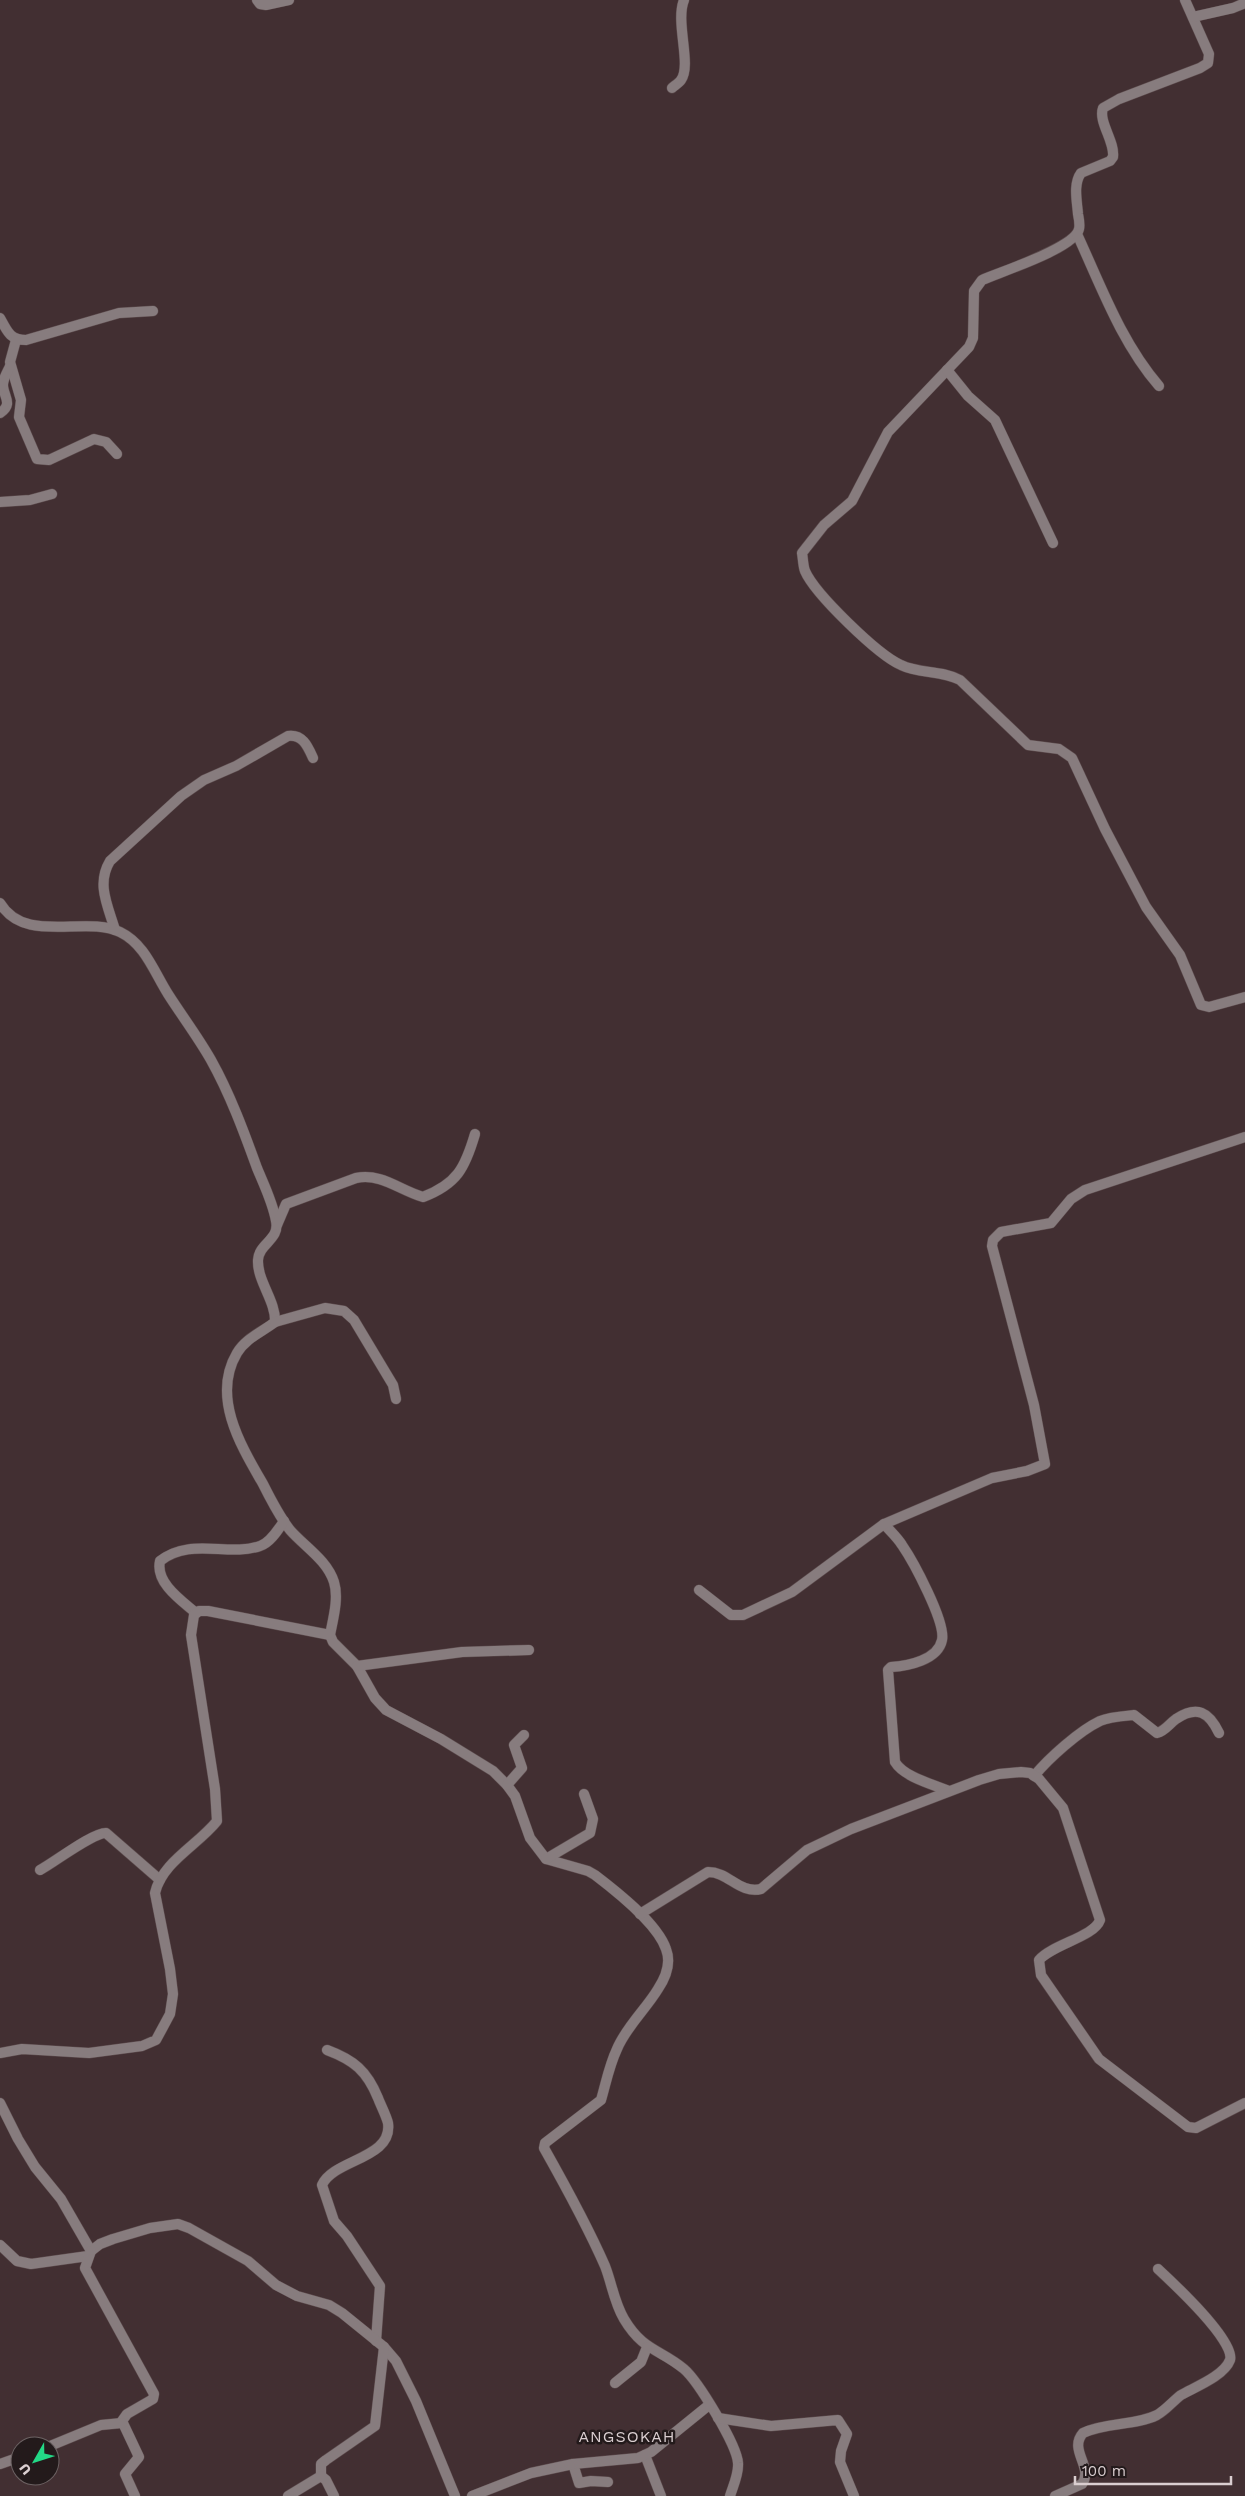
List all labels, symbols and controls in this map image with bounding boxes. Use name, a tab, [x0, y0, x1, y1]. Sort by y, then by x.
district label: ANGSOKAH	[579, 2427, 675, 2446]
north arrow	[10, 2436, 60, 2486]
scale bar	[1075, 2454, 1231, 2486]
text: U	[16, 2460, 34, 2478]
text: 100 m	[1082, 2462, 1126, 2480]

